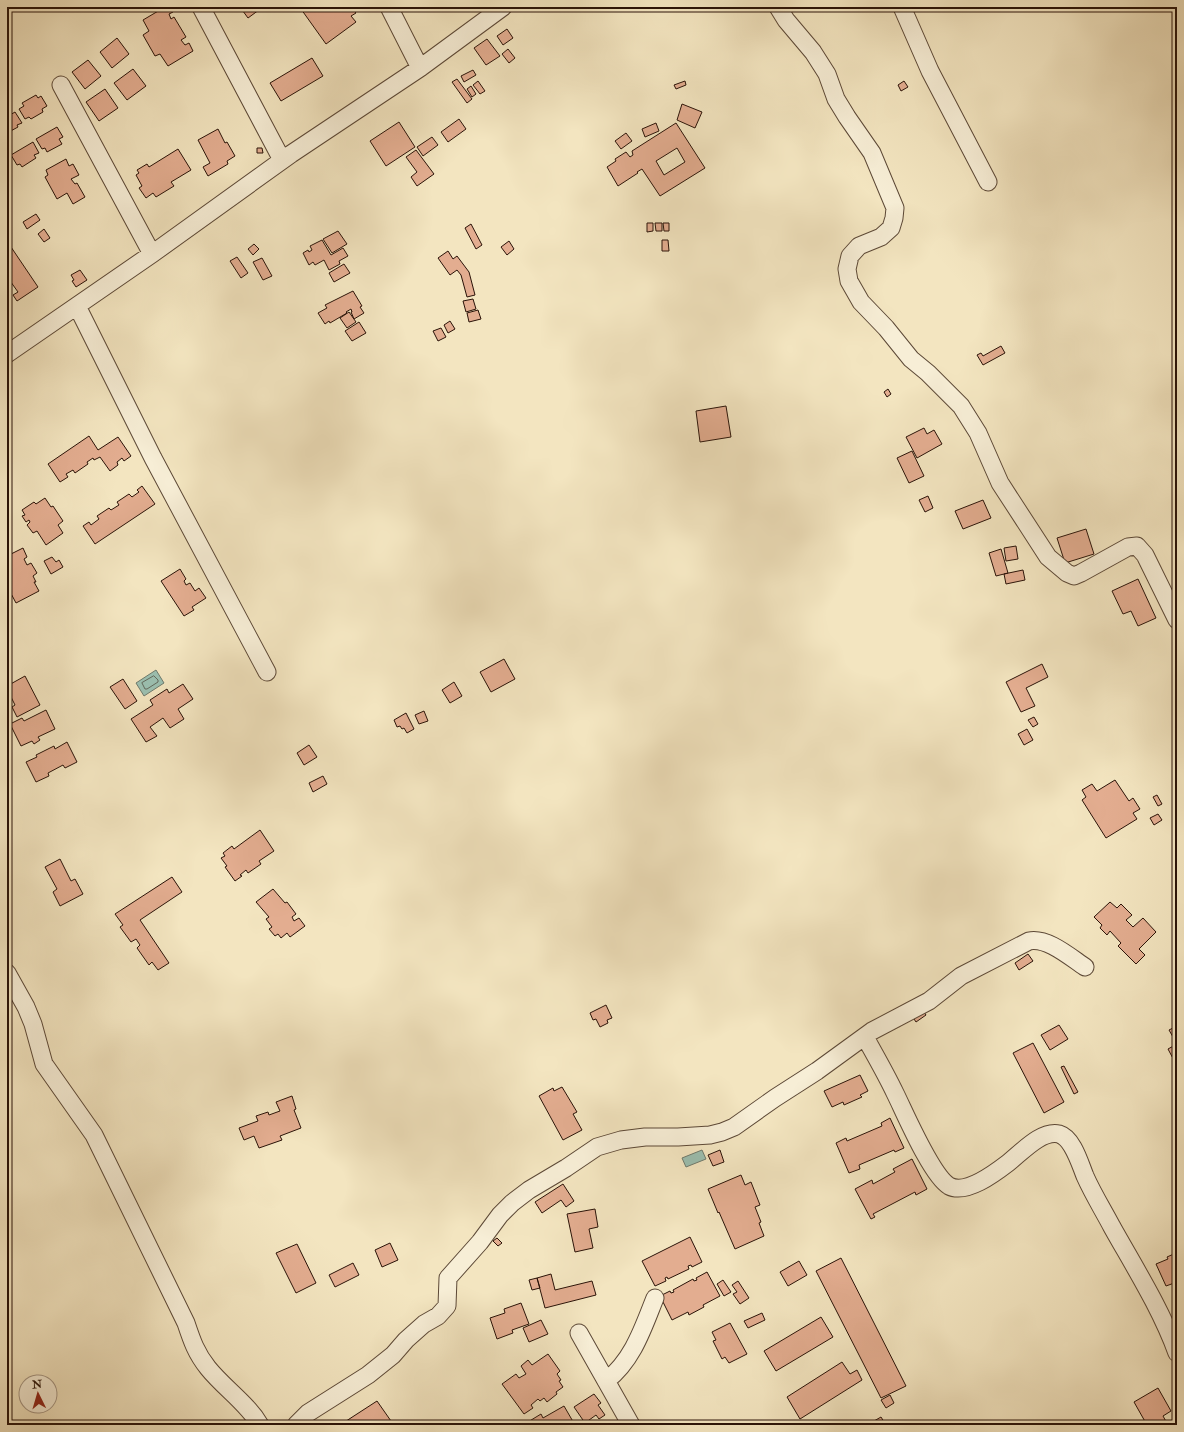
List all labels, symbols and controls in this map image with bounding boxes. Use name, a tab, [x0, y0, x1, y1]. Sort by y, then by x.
north arrow	[18, 1374, 58, 1414]
text: N	[31, 1378, 44, 1392]

